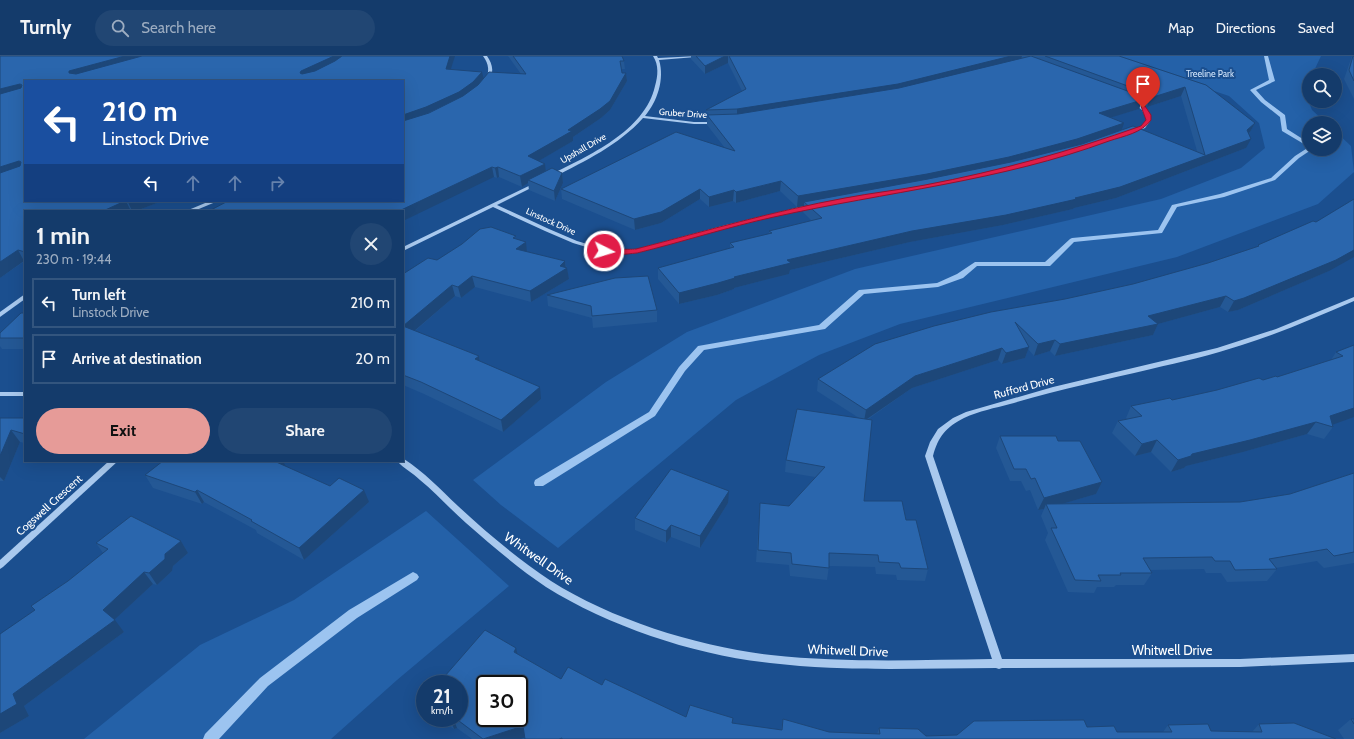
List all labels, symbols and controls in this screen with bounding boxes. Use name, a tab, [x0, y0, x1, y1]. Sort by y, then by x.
search box	[95, 10, 375, 46]
text: Turnly	[20, 16, 71, 39]
icon: search	[109, 17, 131, 39]
text: Search here	[141, 19, 216, 37]
text: Map	[1168, 19, 1194, 37]
text: Directions	[1216, 19, 1276, 37]
text: Saved	[1298, 19, 1334, 37]
pin	[1126, 67, 1160, 108]
park label: Treeline Park	[1186, 68, 1234, 79]
map controls	[1302, 68, 1342, 156]
button: search	[1302, 68, 1342, 108]
icon: arrive	[1132, 73, 1154, 95]
text: 210 m	[102, 94, 178, 128]
icon: left	[36, 96, 88, 148]
street label: Gruber Drive	[659, 106, 708, 120]
button: layers	[1302, 116, 1342, 156]
text: Linstock Drive	[102, 128, 209, 150]
street label: Upshall Drive	[558, 130, 608, 165]
icon: left	[140, 172, 162, 194]
icon: ahead	[182, 172, 204, 194]
icon: ahead	[224, 172, 246, 194]
icon: right	[266, 172, 288, 194]
street label: Linstock Drive	[524, 205, 578, 237]
text: 1 min	[36, 221, 90, 250]
button: close	[350, 223, 392, 265]
position arrow	[583, 230, 625, 272]
text: 230 m · 19:44	[36, 251, 112, 267]
text: Turn left	[72, 286, 126, 304]
icon: left	[38, 292, 60, 314]
text: 210 m	[350, 294, 390, 312]
text: Linstock Drive	[72, 304, 149, 320]
icon: arrive	[38, 348, 60, 370]
text: Arrive at destination	[72, 350, 202, 368]
text: 20 m	[355, 350, 390, 368]
street label: Rufford Drive	[992, 372, 1056, 402]
button: Exit	[36, 408, 210, 454]
button: Share	[218, 408, 392, 454]
street label: Cogswell Crescent	[13, 471, 85, 538]
street label: Whitwell Drive	[501, 528, 577, 588]
street label: Whitwell Drive	[807, 641, 889, 659]
street label: Whitwell Drive	[1132, 642, 1213, 658]
speed limit sign: 30	[476, 675, 528, 727]
text: 21	[433, 684, 451, 708]
text: km/h	[431, 704, 453, 717]

